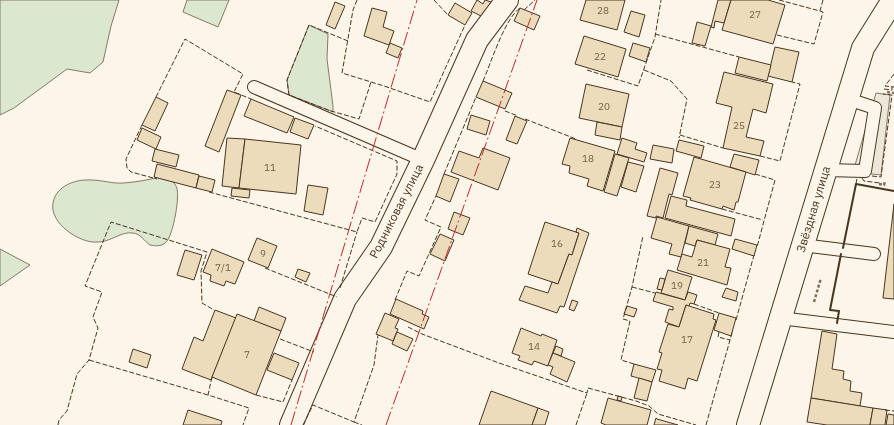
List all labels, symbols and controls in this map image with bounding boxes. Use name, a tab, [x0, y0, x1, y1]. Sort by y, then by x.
house number: 28	[597, 4, 609, 17]
house number: 27	[749, 8, 761, 21]
house number: 22	[594, 50, 606, 63]
house number: 20	[598, 100, 610, 113]
house number: 25	[733, 119, 745, 132]
house number: 18	[582, 152, 594, 165]
house number: 11	[264, 161, 276, 174]
street label: Родниковая улица	[366, 161, 426, 261]
street label: Звёздная улица	[793, 163, 833, 254]
house number: 23	[709, 178, 721, 191]
house number: 16	[551, 237, 563, 250]
house number: 9	[260, 247, 266, 260]
house number: 21	[697, 256, 709, 269]
house number: 7/1	[215, 261, 231, 274]
house number: 19	[671, 279, 683, 292]
house number: 17	[681, 333, 693, 346]
house number: 14	[528, 340, 540, 353]
house number: 7	[244, 348, 250, 361]

